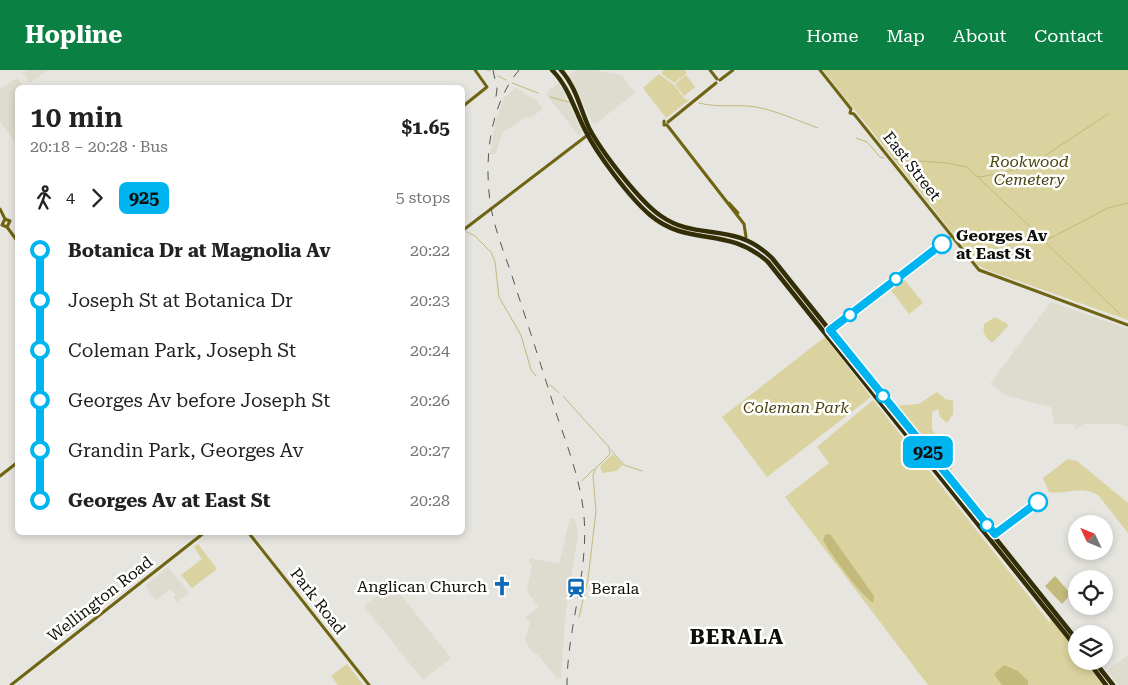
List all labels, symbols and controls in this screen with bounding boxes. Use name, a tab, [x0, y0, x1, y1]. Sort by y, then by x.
text: Hopline	[25, 21, 122, 49]
text: Home	[806, 25, 858, 46]
text: Map	[886, 25, 925, 46]
text: About	[953, 25, 1006, 46]
text: Contact	[1034, 25, 1103, 46]
text: 10 min	[30, 101, 123, 134]
text: $1.65	[401, 116, 450, 139]
street label: East Street	[879, 128, 945, 204]
text: 20:18 – 20:28 · Bus	[30, 137, 168, 156]
park label: Rookwood Cemetery	[988, 152, 1069, 189]
icon: walk	[30, 184, 58, 212]
icon: forward	[83, 184, 111, 212]
text: 925	[129, 187, 159, 208]
text: 4	[66, 188, 75, 207]
text: 5 stops	[396, 188, 450, 207]
place label: Georges Av at East St	[956, 226, 1048, 263]
marker: Georges Av at East St	[932, 234, 952, 254]
text: Botanica Dr at Magnolia Av	[68, 239, 331, 262]
text: 20:22	[410, 241, 450, 260]
unlabelled marker	[889, 272, 903, 286]
text: Joseph St at Botanica Dr	[68, 289, 293, 312]
text: 20:23	[410, 291, 450, 310]
unlabelled marker	[843, 308, 857, 322]
text: Coleman Park, Joseph St	[68, 339, 296, 362]
text: 20:24	[410, 341, 450, 360]
text: Georges Av before Joseph St	[68, 389, 330, 412]
unlabelled marker	[876, 389, 890, 403]
text: 20:26	[410, 391, 450, 410]
park label: Coleman Park	[743, 398, 849, 417]
line badge: 925	[899, 436, 957, 468]
text: Grandin Park, Georges Av	[68, 439, 303, 462]
text: 20:27	[410, 441, 450, 460]
text: 925	[913, 441, 943, 462]
text: Georges Av at East St	[68, 489, 271, 512]
text: 20:28	[410, 491, 450, 510]
unlabelled marker	[1028, 492, 1048, 512]
north arrow	[1068, 515, 1112, 560]
map controls	[1068, 515, 1113, 670]
unlabelled marker	[980, 518, 994, 532]
street label: Wellington Road	[44, 552, 156, 646]
street label: Park Road	[286, 564, 350, 638]
button: locate	[1068, 570, 1113, 615]
church icon: Anglican Church	[491, 575, 513, 597]
place label: Anglican Church	[357, 577, 487, 596]
station icon: Berala	[565, 577, 587, 599]
place label: Berala	[591, 579, 640, 598]
district label: BERALA	[690, 625, 784, 649]
button: layers	[1068, 625, 1113, 670]

